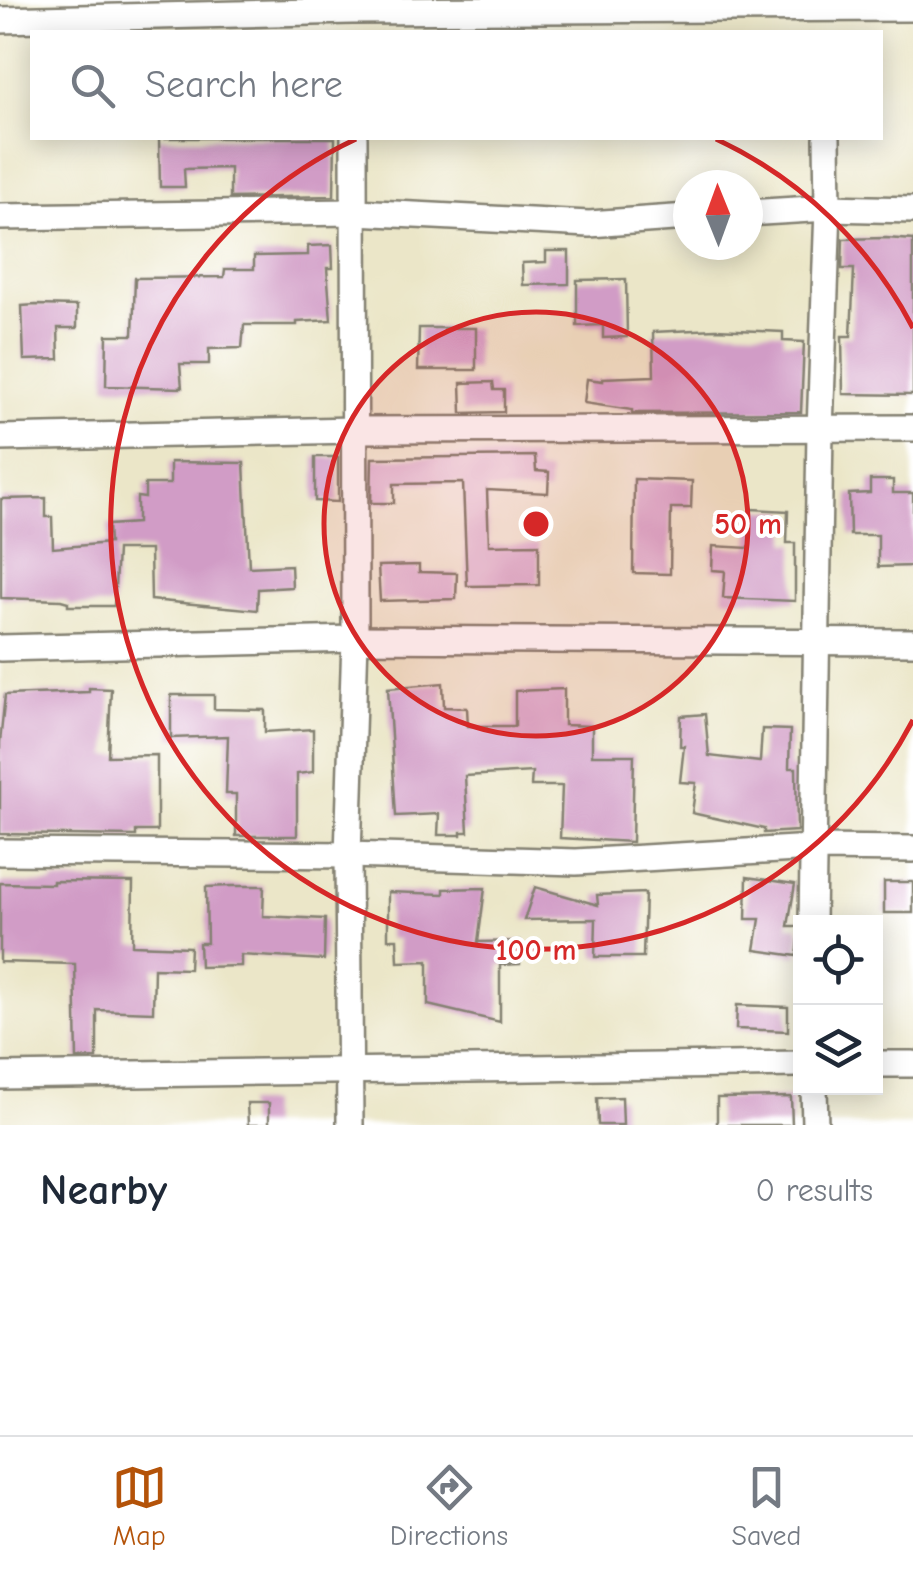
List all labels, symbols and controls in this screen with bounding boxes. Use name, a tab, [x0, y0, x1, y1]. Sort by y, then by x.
search box	[30, 30, 883, 140]
icon: search	[65, 58, 120, 113]
text: Search here	[145, 63, 343, 107]
north arrow	[673, 170, 763, 260]
centre of rings	[518, 506, 554, 542]
text: 50 m	[714, 507, 782, 542]
map controls	[793, 915, 883, 1095]
button: locate	[793, 915, 883, 1005]
text: 100 m	[496, 933, 576, 968]
button: layers	[793, 1005, 883, 1095]
text: Nearby	[40, 1166, 167, 1215]
text: 0 results	[756, 1172, 873, 1209]
tab: Map	[112, 1460, 167, 1552]
tab: Directions	[390, 1460, 508, 1552]
tab: Saved	[731, 1460, 801, 1552]

